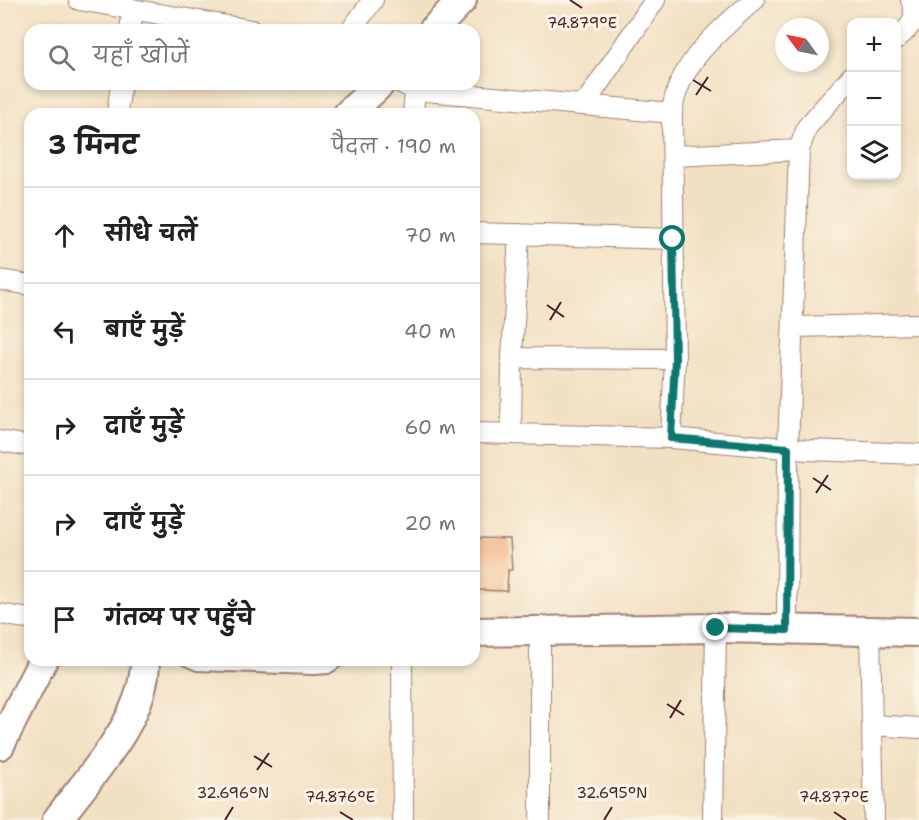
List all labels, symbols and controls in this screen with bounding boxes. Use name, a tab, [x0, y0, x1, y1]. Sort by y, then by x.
text: 74.879°E	[547, 13, 617, 33]
north arrow	[775, 18, 829, 72]
map controls	[847, 18, 901, 180]
button: +	[847, 18, 901, 72]
search box	[24, 24, 480, 90]
icon: search	[45, 41, 78, 74]
text: यहाँ खोजें	[93, 41, 189, 70]
button: −	[847, 72, 901, 126]
button: layers	[847, 126, 901, 180]
text: 3 मिनट	[48, 127, 138, 162]
text: पैदल · 190 m	[331, 133, 456, 159]
icon: ahead	[48, 219, 81, 252]
text: सीधे चलें	[105, 219, 197, 248]
text: 70 m	[404, 222, 456, 248]
route start	[659, 225, 685, 251]
icon: left	[48, 315, 81, 348]
text: बाएँ मुड़ें	[105, 315, 184, 344]
text: 40 m	[404, 318, 456, 344]
icon: right	[48, 411, 81, 444]
text: दाएँ मुड़ें	[105, 411, 184, 440]
text: 60 m	[404, 414, 456, 440]
icon: right	[48, 507, 81, 540]
text: दाएँ मुड़ें	[105, 507, 184, 536]
text: 20 m	[405, 510, 456, 536]
icon: arrive	[48, 603, 81, 636]
text: गंतव्य पर पहुँचे	[105, 603, 254, 632]
route end	[702, 614, 728, 640]
text: 32.696°N	[197, 783, 269, 803]
text: 32.695°N	[576, 783, 648, 803]
text: 74.876°E	[305, 787, 375, 807]
text: 74.877°E	[799, 787, 869, 807]

